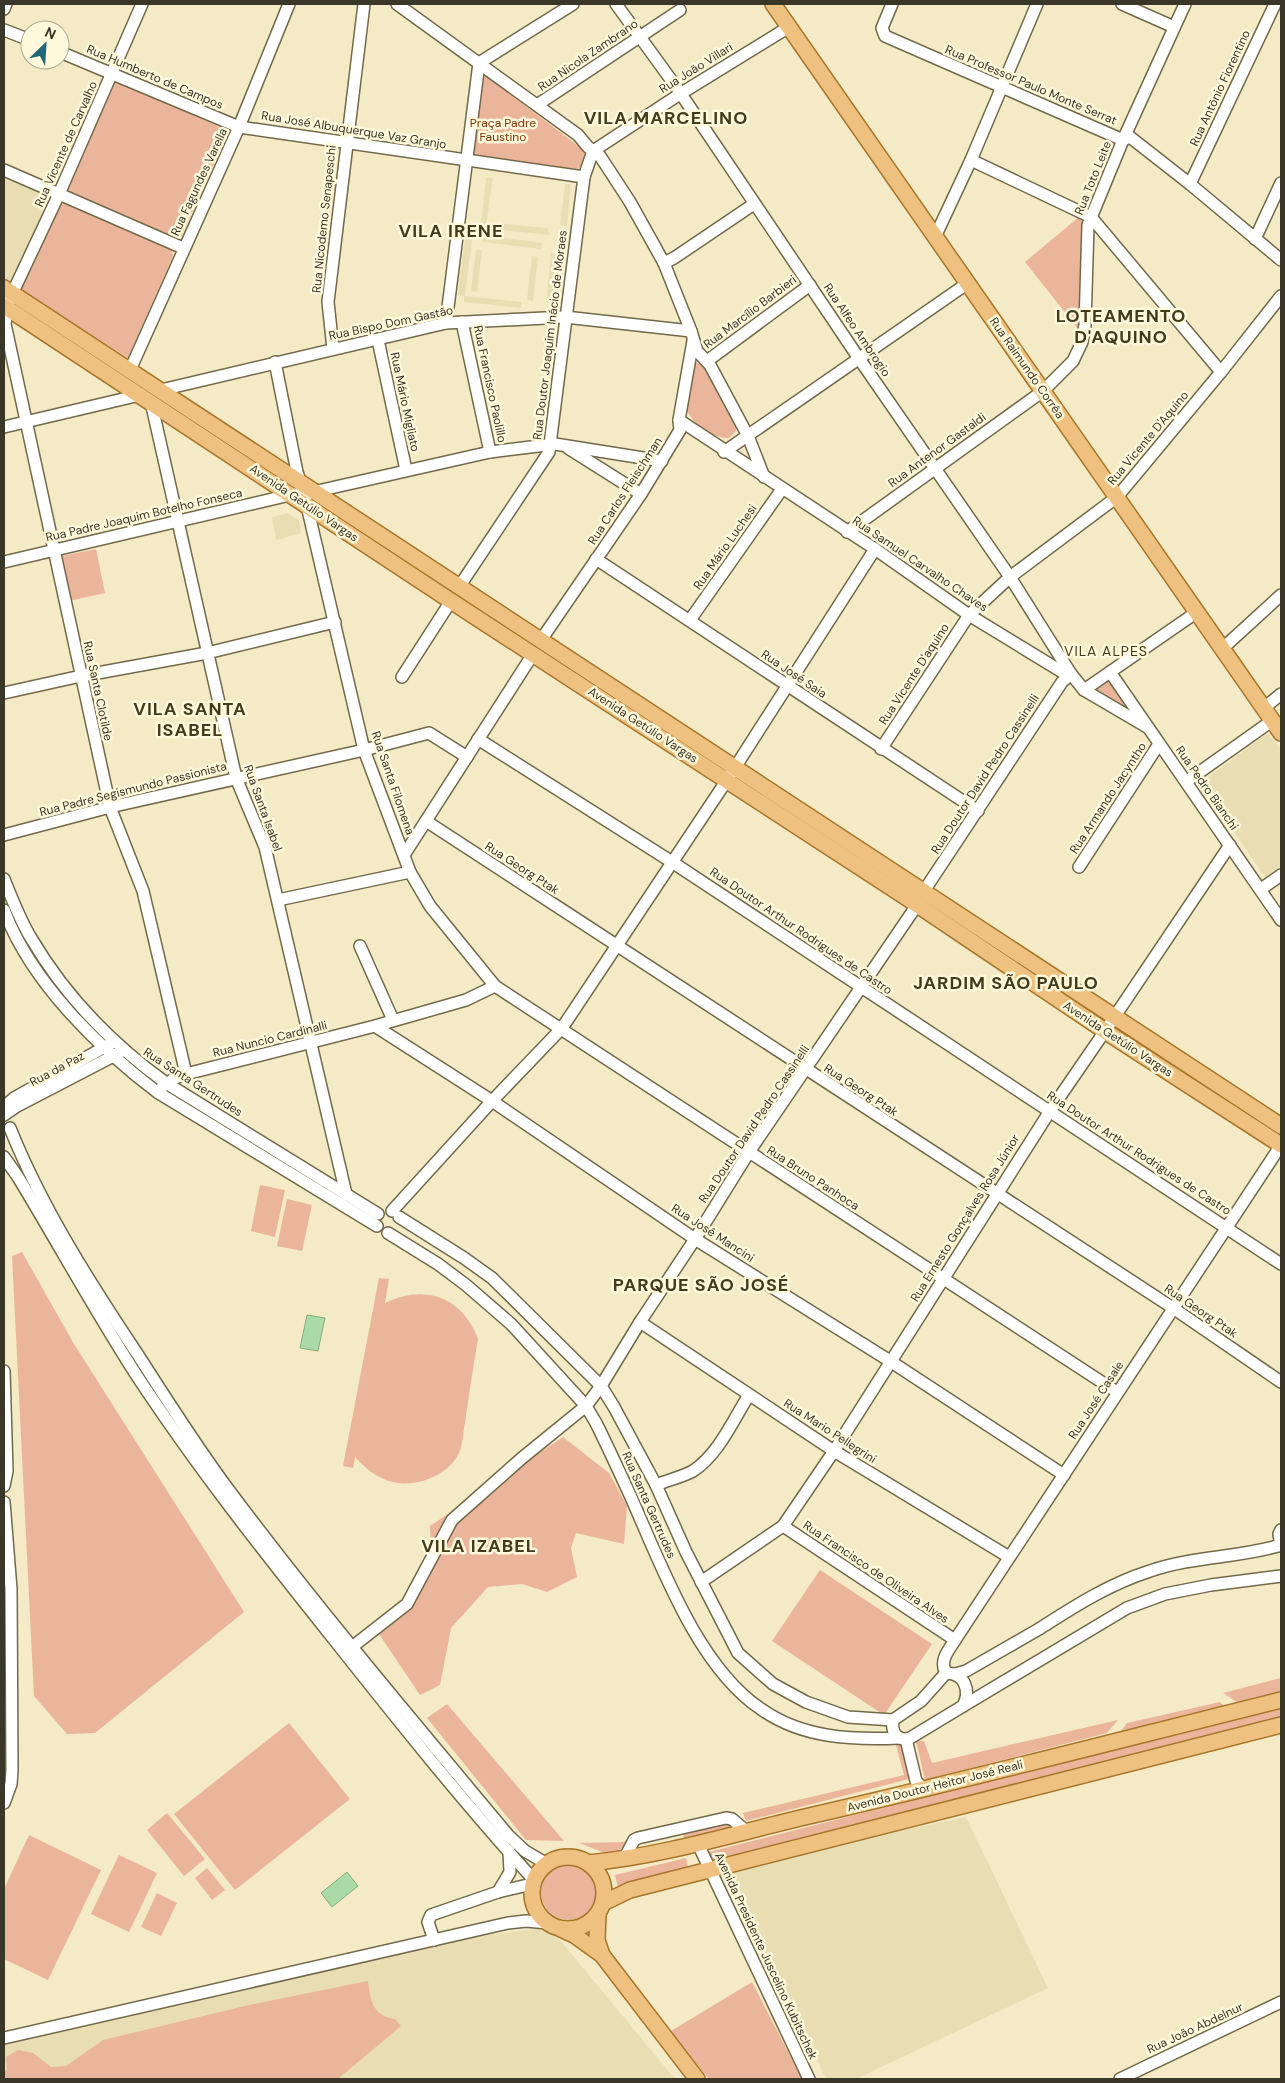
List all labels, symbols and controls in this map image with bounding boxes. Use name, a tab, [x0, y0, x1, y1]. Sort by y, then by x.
street label: Rua Nicola Zambrano	[535, 16, 641, 94]
north arrow	[20, 20, 70, 70]
text: N	[42, 23, 59, 44]
street label: Rua Antônio Fiorentino	[1186, 27, 1254, 149]
street label: Rua João Villari	[656, 39, 736, 97]
street label: Rua Humberto de Campos	[84, 41, 226, 113]
street label: Rua Professor Paulo Monte Serrat	[943, 42, 1119, 129]
street label: Rua Vicente de Carvalho	[31, 79, 101, 209]
district label: VILA MARCELINO	[584, 106, 748, 130]
street label: Rua José Albuquerque Vaz Granjo	[260, 107, 448, 153]
park label: Praça Padre Faustino	[470, 115, 536, 145]
street label: Rua Fagundes Varella	[167, 126, 231, 238]
street label: Rua Toto Leite	[1071, 139, 1115, 217]
street label: Rua Nicodemo Senapeschi	[308, 144, 340, 294]
district label: VILA IRENE	[398, 219, 504, 243]
street label: Rua Doutor Joaquim Inácio de Moraes	[529, 229, 571, 441]
street label: Rua Marcílio Barbieri	[700, 272, 800, 352]
street label: Rua Alfeo Ambrogio	[820, 280, 894, 380]
street label: Rua Bispo Dom Gastão	[327, 302, 455, 344]
district label: LOTEAMENTO D'AQUINO	[1056, 304, 1186, 349]
street label: Rua Raimundo Corrêa	[986, 314, 1068, 422]
street label: Rua Francisco Paolillo	[470, 324, 510, 444]
street label: Rua Mário Migliato	[387, 351, 423, 453]
street label: Rua Vicente D'Aquino	[1104, 388, 1192, 488]
street label: Rua Antenor Gastaldi	[885, 409, 989, 491]
street label: Rua Carlos Fleischman	[584, 434, 666, 548]
street label: Avenida Getúlio Vargas	[247, 461, 361, 545]
street label: Rua Padre Joaquim Botelho Fonseca	[44, 485, 244, 545]
street label: Rua Mário Luchesi	[690, 501, 760, 593]
street label: Rua Samuel Carvalho Chaves	[849, 513, 991, 615]
street label: Rua Vicente D'aquino	[875, 620, 953, 728]
street label: Rua Santa Clotilde	[80, 640, 116, 742]
district label: VILA ALPES	[1064, 642, 1148, 660]
street label: Rua José Saia	[758, 646, 830, 702]
street label: Avenida Getúlio Vargas	[585, 683, 701, 767]
street label: Rua Doutor David Pedro Cassinelli	[927, 691, 1043, 857]
district label: VILA SANTA ISABEL	[133, 697, 247, 742]
street label: Rua Santa Filomena	[368, 729, 418, 837]
street label: Rua Armando Jacyntho	[1066, 739, 1150, 857]
street label: Rua Pedro Bianchi	[1172, 743, 1242, 833]
street label: Rua Padre Segismundo Passionista	[38, 758, 228, 820]
street label: Rua Santa Isabel	[240, 763, 286, 853]
street label: Rua Georg Ptak	[482, 838, 562, 898]
street label: Rua Doutor Arthur Rodrigues de Castro	[707, 864, 895, 998]
district label: JARDIM SÃO PAULO	[913, 971, 1099, 995]
street label: Avenida Getúlio Vargas	[1060, 997, 1176, 1081]
street label: Rua Nuncio Cardinalli	[211, 1017, 329, 1061]
street label: Rua Doutor David Pedro Cassinelli	[695, 1042, 813, 1206]
street label: Rua Santa Gertrudes	[140, 1044, 246, 1120]
street label: Rua da Paz	[27, 1048, 87, 1090]
street label: Rua Georg Ptak	[821, 1060, 901, 1120]
street label: Rua Doutor Arthur Rodrigues de Castro	[1044, 1087, 1234, 1219]
street label: Rua Ernesto Gonçalves Rosa Júnior	[907, 1131, 1024, 1305]
street label: Rua Bruno Panhoca	[764, 1142, 862, 1214]
street label: Rua José Mancini	[668, 1200, 758, 1266]
district label: PARQUE SÃO JOSÉ	[613, 1273, 789, 1297]
street label: Rua Georg Ptak	[1161, 1281, 1241, 1341]
street label: Rua José Casale	[1065, 1358, 1127, 1442]
street label: Rua Mario Pellegrini	[781, 1395, 879, 1467]
street label: Rua Santa Gertrudes	[618, 1449, 680, 1561]
street label: Rua Francisco de Oliveira Alves	[800, 1517, 952, 1627]
district label: VILA IZABEL	[421, 1534, 537, 1558]
street label: Avenida Doutor Heitor José Reali	[845, 1756, 1025, 1816]
street label: Avenida Presidente Juscelino Kubitschek	[711, 1850, 821, 2062]
street label: Rua João Abdelnur	[1144, 1998, 1246, 2057]

